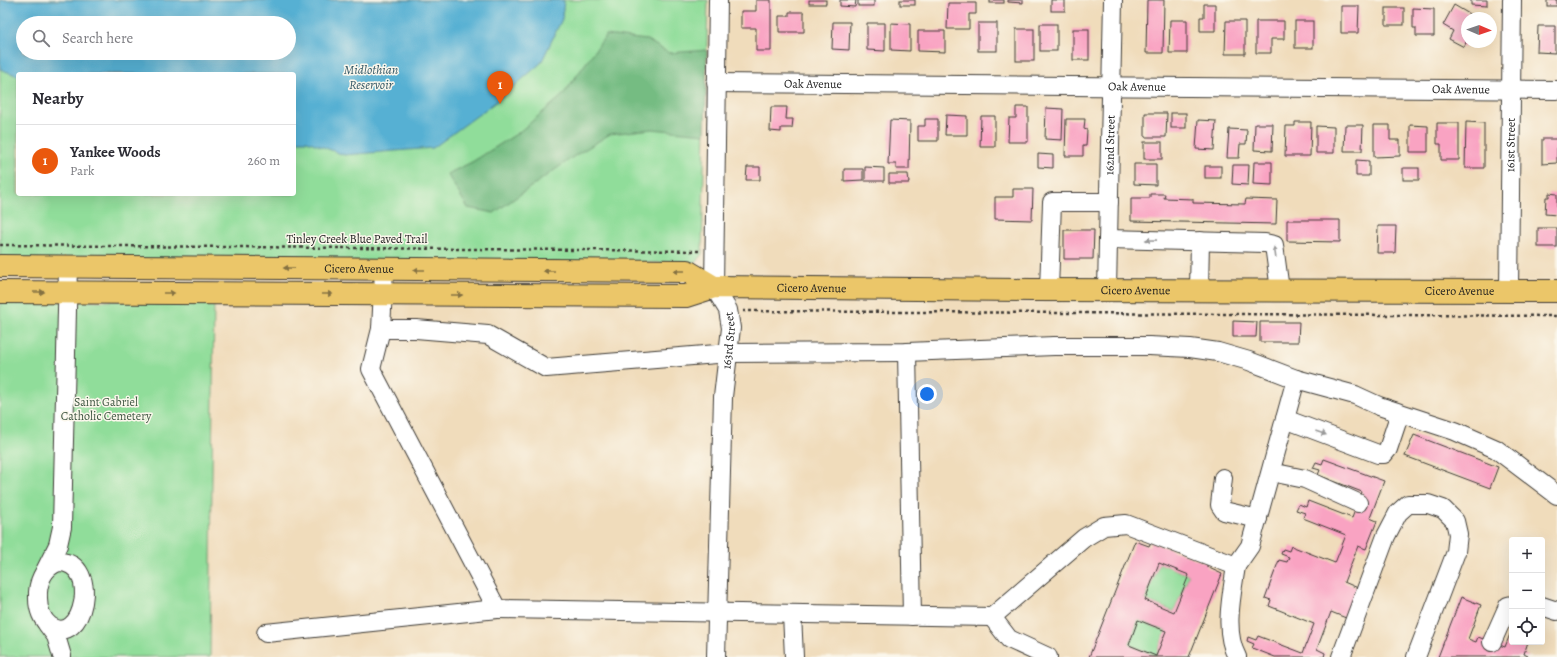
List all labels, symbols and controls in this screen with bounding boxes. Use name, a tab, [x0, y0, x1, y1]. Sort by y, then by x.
north arrow	[1461, 12, 1497, 48]
search box	[16, 16, 296, 60]
icon: search	[30, 27, 52, 49]
text: Search here	[62, 28, 133, 48]
water label: Midlothian Reservoir	[344, 61, 398, 93]
pin: 1	[487, 71, 513, 104]
street label: Oak Avenue	[784, 76, 842, 92]
street label: Oak Avenue	[1108, 78, 1166, 95]
street label: Oak Avenue	[1432, 81, 1490, 97]
text: Nearby	[32, 87, 83, 110]
street label: 162nd Street	[1101, 115, 1119, 175]
street label: 161st Street	[1502, 118, 1519, 172]
text: Yankee Woods	[70, 142, 161, 162]
text: 1	[43, 152, 47, 169]
text: 260 m	[247, 152, 280, 169]
text: Park	[70, 162, 94, 179]
street label: Tinley Creek Blue Paved Trail	[286, 231, 428, 247]
one-way arrow	[1144, 237, 1157, 243]
one-way arrow	[1271, 245, 1278, 258]
street label: Cicero Avenue	[324, 260, 394, 277]
one-way arrow	[283, 265, 295, 272]
one-way arrow	[412, 267, 425, 273]
one-way arrow	[542, 268, 555, 274]
one-way arrow	[672, 268, 685, 274]
street label: Cicero Avenue	[777, 280, 846, 296]
street label: Cicero Avenue	[1101, 282, 1170, 298]
street label: Cicero Avenue	[1425, 283, 1494, 299]
one-way arrow	[33, 289, 46, 295]
one-way arrow	[163, 290, 176, 296]
one-way arrow	[321, 291, 334, 297]
one-way arrow	[451, 292, 464, 298]
street label: 163rd Street	[718, 311, 739, 370]
your location	[917, 384, 937, 404]
park label: Saint Gabriel Catholic Cemetery	[61, 394, 152, 424]
one-way arrow	[1316, 430, 1328, 436]
map controls	[1509, 537, 1545, 645]
button: +	[1509, 537, 1545, 573]
button: −	[1509, 573, 1545, 609]
button: locate	[1509, 609, 1545, 645]

